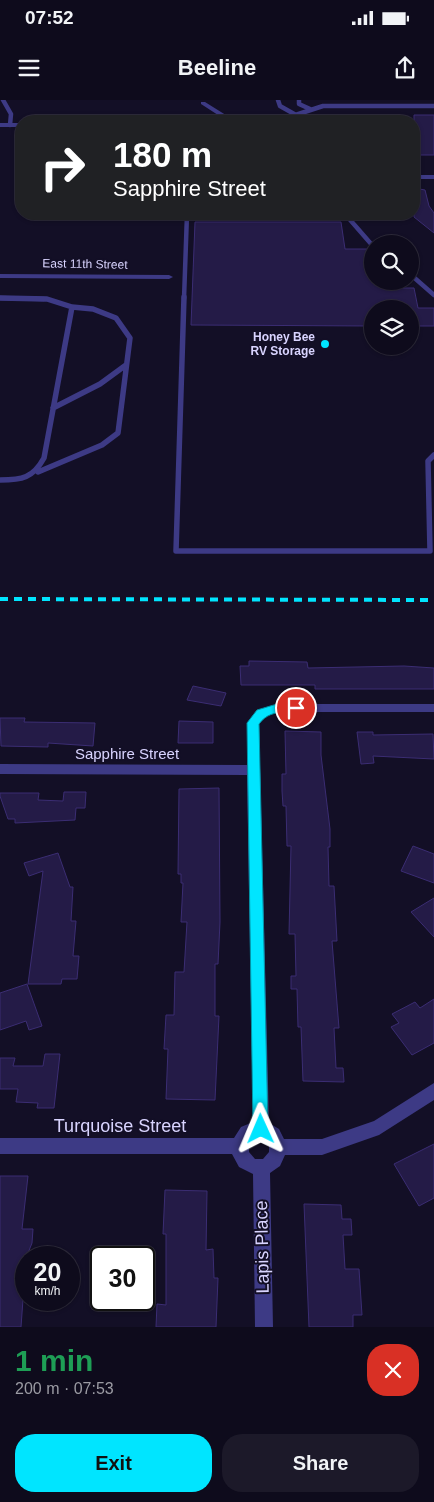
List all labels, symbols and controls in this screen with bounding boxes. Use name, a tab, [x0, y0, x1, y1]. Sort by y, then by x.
text: 07:52	[25, 7, 74, 28]
icon: menu	[15, 54, 43, 82]
icon: share	[391, 54, 419, 82]
text: Beeline	[178, 55, 256, 80]
icon: right	[30, 135, 95, 200]
text: 180 m	[113, 135, 212, 174]
text: Sapphire Street	[113, 176, 266, 201]
map controls	[364, 235, 419, 355]
button: search	[364, 235, 419, 290]
street label: East 11th Street	[42, 256, 128, 272]
button: layers	[364, 300, 419, 355]
place label: Honey Bee RV Storage	[251, 330, 315, 358]
marker: Honey Bee RV Storage	[319, 338, 331, 350]
pin	[275, 687, 317, 729]
icon: arrive	[282, 694, 310, 722]
street label: Sapphire Street	[75, 745, 180, 762]
position arrow	[234, 1102, 286, 1154]
street label: Turquoise Street	[54, 1116, 186, 1136]
street label: Lapis Place	[251, 1200, 273, 1294]
speed limit sign: 30	[90, 1246, 155, 1311]
text: 20	[34, 1258, 61, 1286]
text: km/h	[34, 1284, 61, 1298]
text: 1 min	[15, 1344, 93, 1377]
button: close	[367, 1344, 419, 1396]
text: 200 m · 07:53	[15, 1380, 114, 1397]
button: Exit	[15, 1434, 212, 1492]
button: Share	[222, 1434, 419, 1492]

